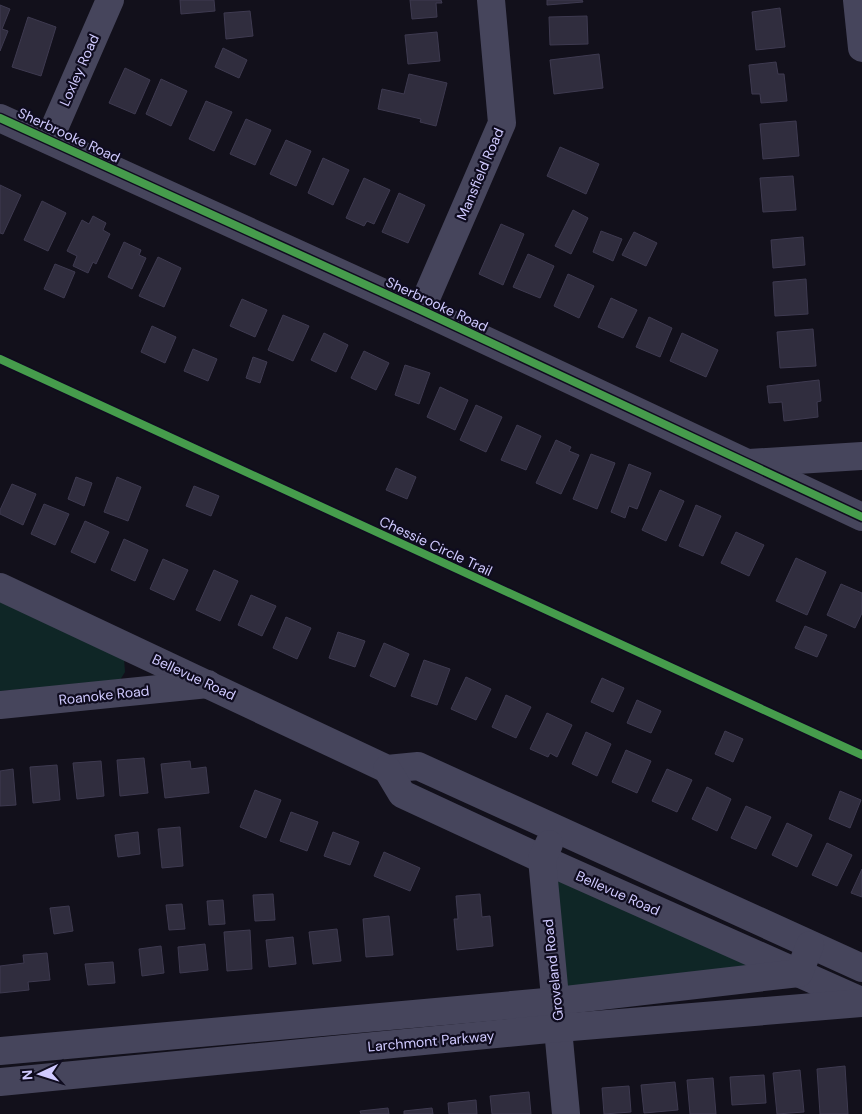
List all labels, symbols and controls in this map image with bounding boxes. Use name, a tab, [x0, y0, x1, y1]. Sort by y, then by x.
street label: Loxley Road	[55, 31, 103, 109]
street label: Sherbrooke Road	[15, 104, 123, 166]
street label: Mansfield Road	[452, 125, 508, 223]
street label: Sherbrooke Road	[383, 273, 491, 335]
street label: Chessie Circle Trail	[377, 512, 495, 580]
street label: Bellevue Road	[149, 650, 239, 704]
street label: Roanoke Road	[58, 681, 150, 709]
street label: Bellevue Road	[573, 866, 663, 920]
street label: Groveland Road	[539, 918, 567, 1022]
street label: Larchmont Parkway	[367, 1026, 495, 1056]
north arrow	[15, 1049, 65, 1099]
text: N	[18, 1069, 36, 1081]

